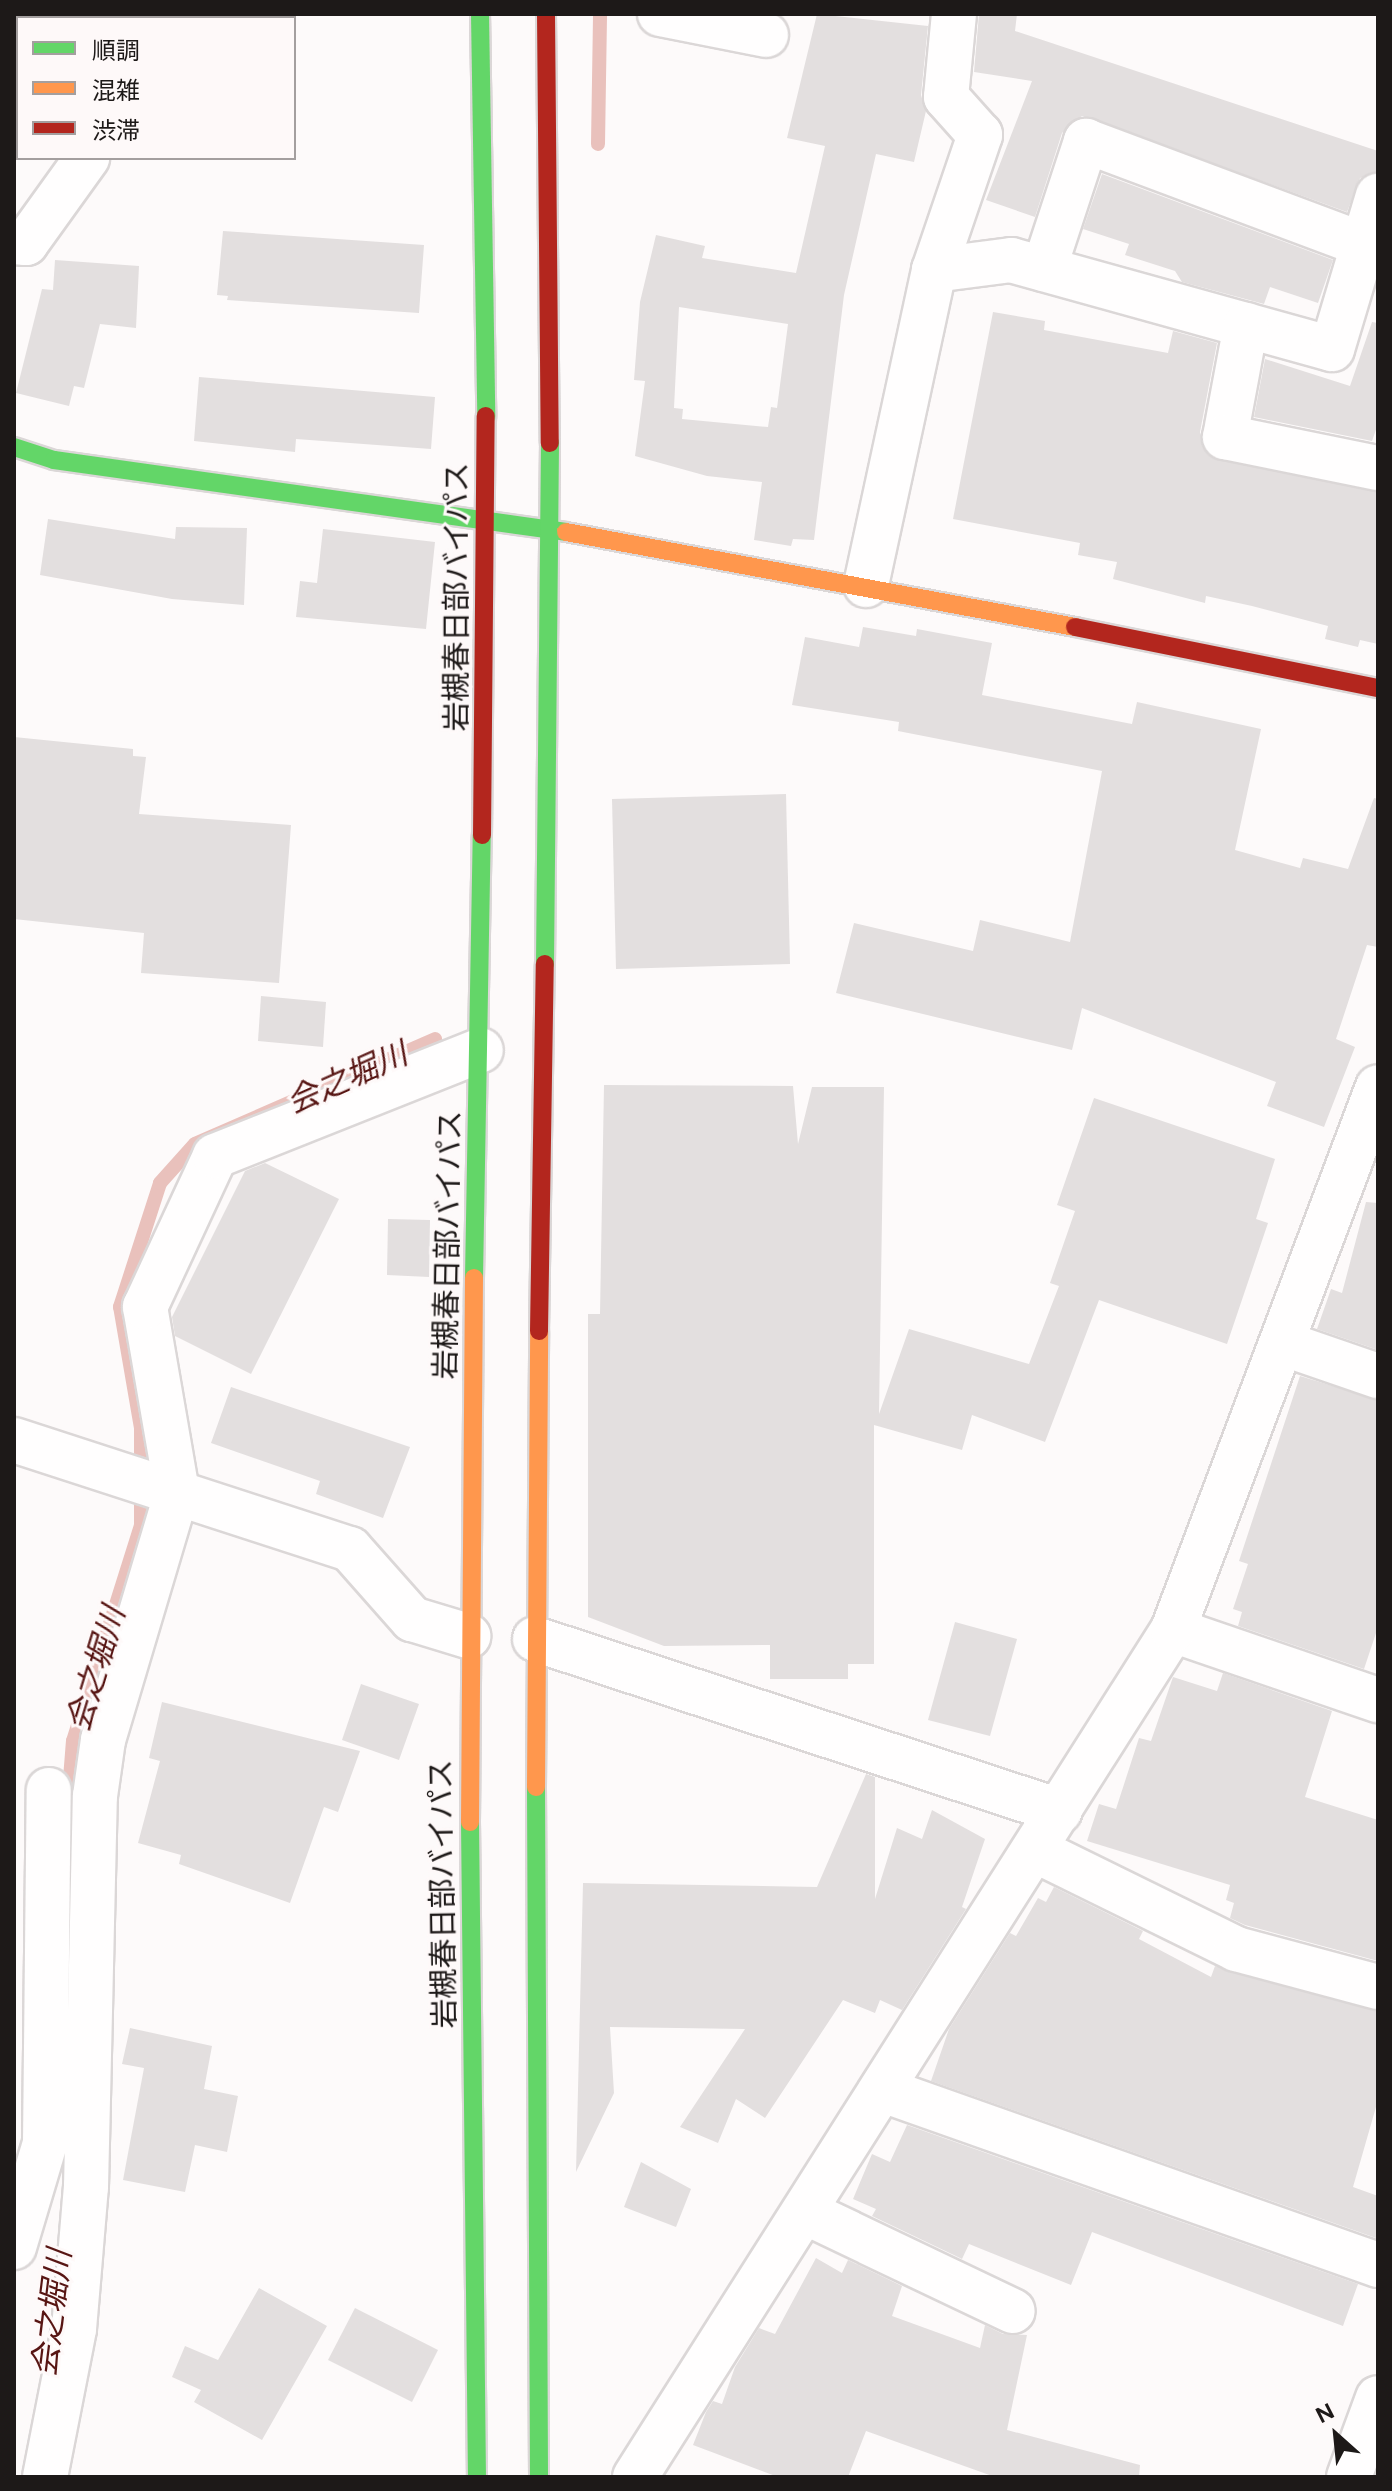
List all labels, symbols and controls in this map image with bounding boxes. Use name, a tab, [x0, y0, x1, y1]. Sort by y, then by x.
legend	[16, 16, 296, 160]
text: 順調	[92, 36, 140, 65]
text: 混雑	[92, 76, 140, 105]
text: 渋滞	[92, 116, 140, 145]
street label: 岩槻春日部バイパス	[439, 462, 475, 732]
water label: 会之堀川	[281, 1034, 413, 1122]
street label: 岩槻春日部バイパス	[428, 1110, 468, 1380]
water label: 会之堀川	[59, 1602, 133, 1736]
street label: 岩槻春日部バイパス	[423, 1759, 463, 2029]
water label: 会之堀川	[25, 2247, 79, 2379]
north arrow	[1296, 2395, 1376, 2475]
text: N	[1311, 2397, 1339, 2429]

